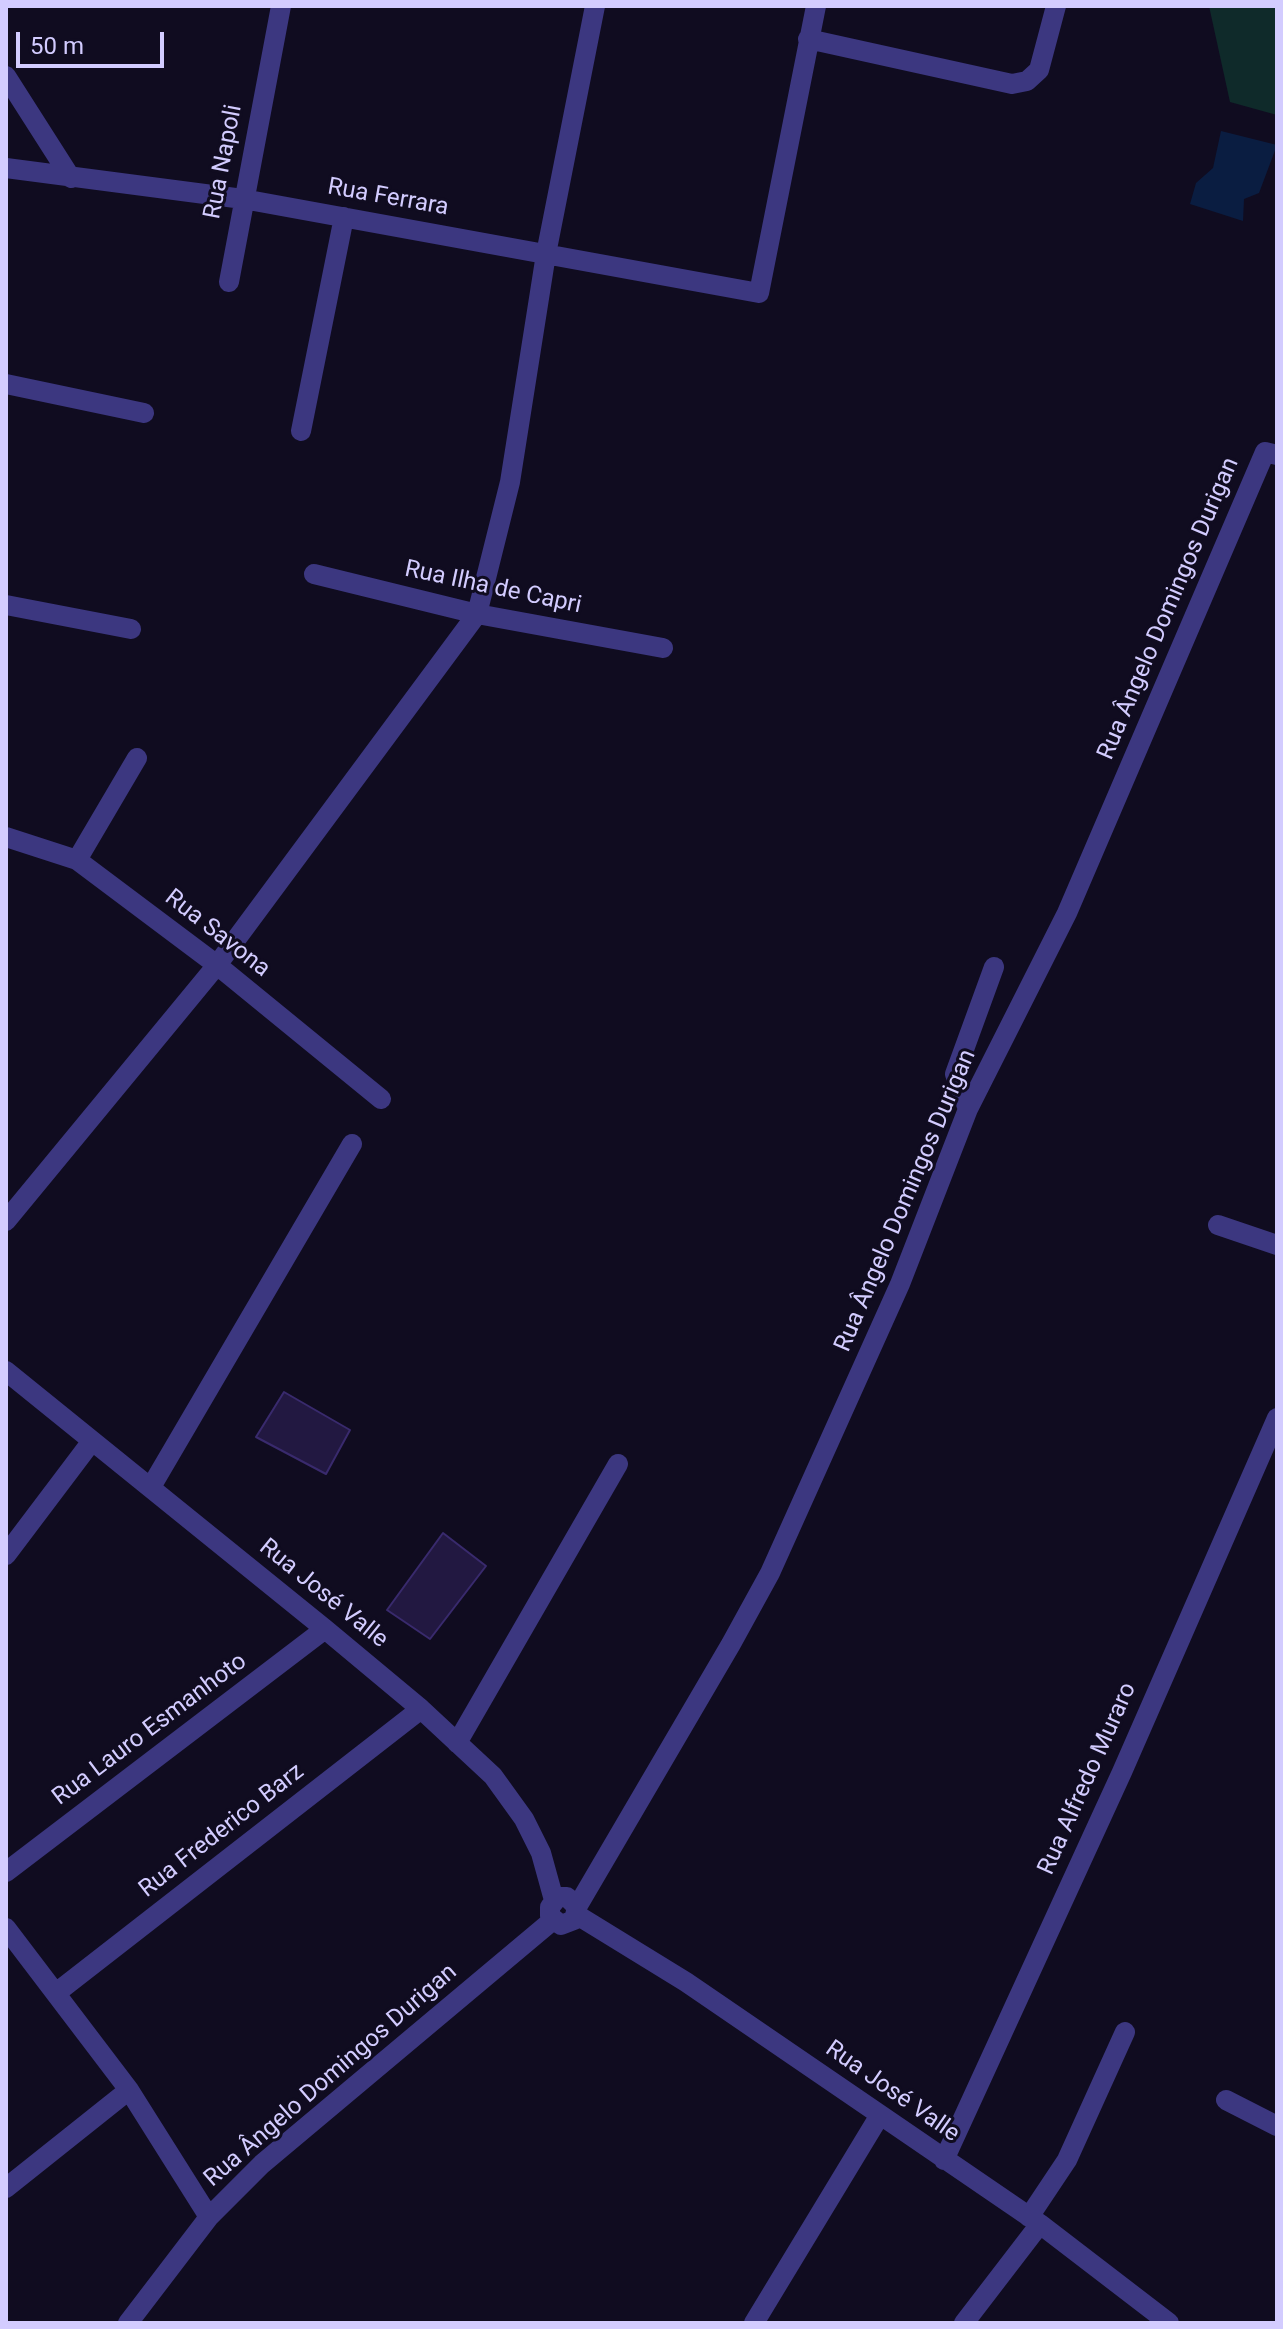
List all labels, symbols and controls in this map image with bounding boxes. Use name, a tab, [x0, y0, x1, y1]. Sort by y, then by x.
scale bar	[20, 16, 168, 66]
text: 50 m	[30, 32, 84, 60]
street label: Rua Napoli	[199, 102, 249, 222]
street label: Rua Ferrara	[325, 173, 451, 223]
street label: Rua Ângelo Domingos Durigan	[1092, 454, 1246, 764]
street label: Rua Ilha de Capri	[402, 555, 584, 621]
street label: Rua Savona	[159, 884, 275, 984]
street label: Rua Ângelo Domingos Durigan	[829, 1046, 983, 1356]
street label: Rua José Valle	[253, 1533, 393, 1655]
street label: Rua Lauro Esmanhoto	[47, 1648, 253, 1812]
street label: Rua Alfredo Muraro	[1033, 1679, 1143, 1879]
street label: Rua Frederico Barz	[134, 1758, 310, 1904]
street label: Rua Ângelo Domingos Durigan	[199, 1958, 463, 2194]
street label: Rua José Valle	[819, 2035, 965, 2149]

